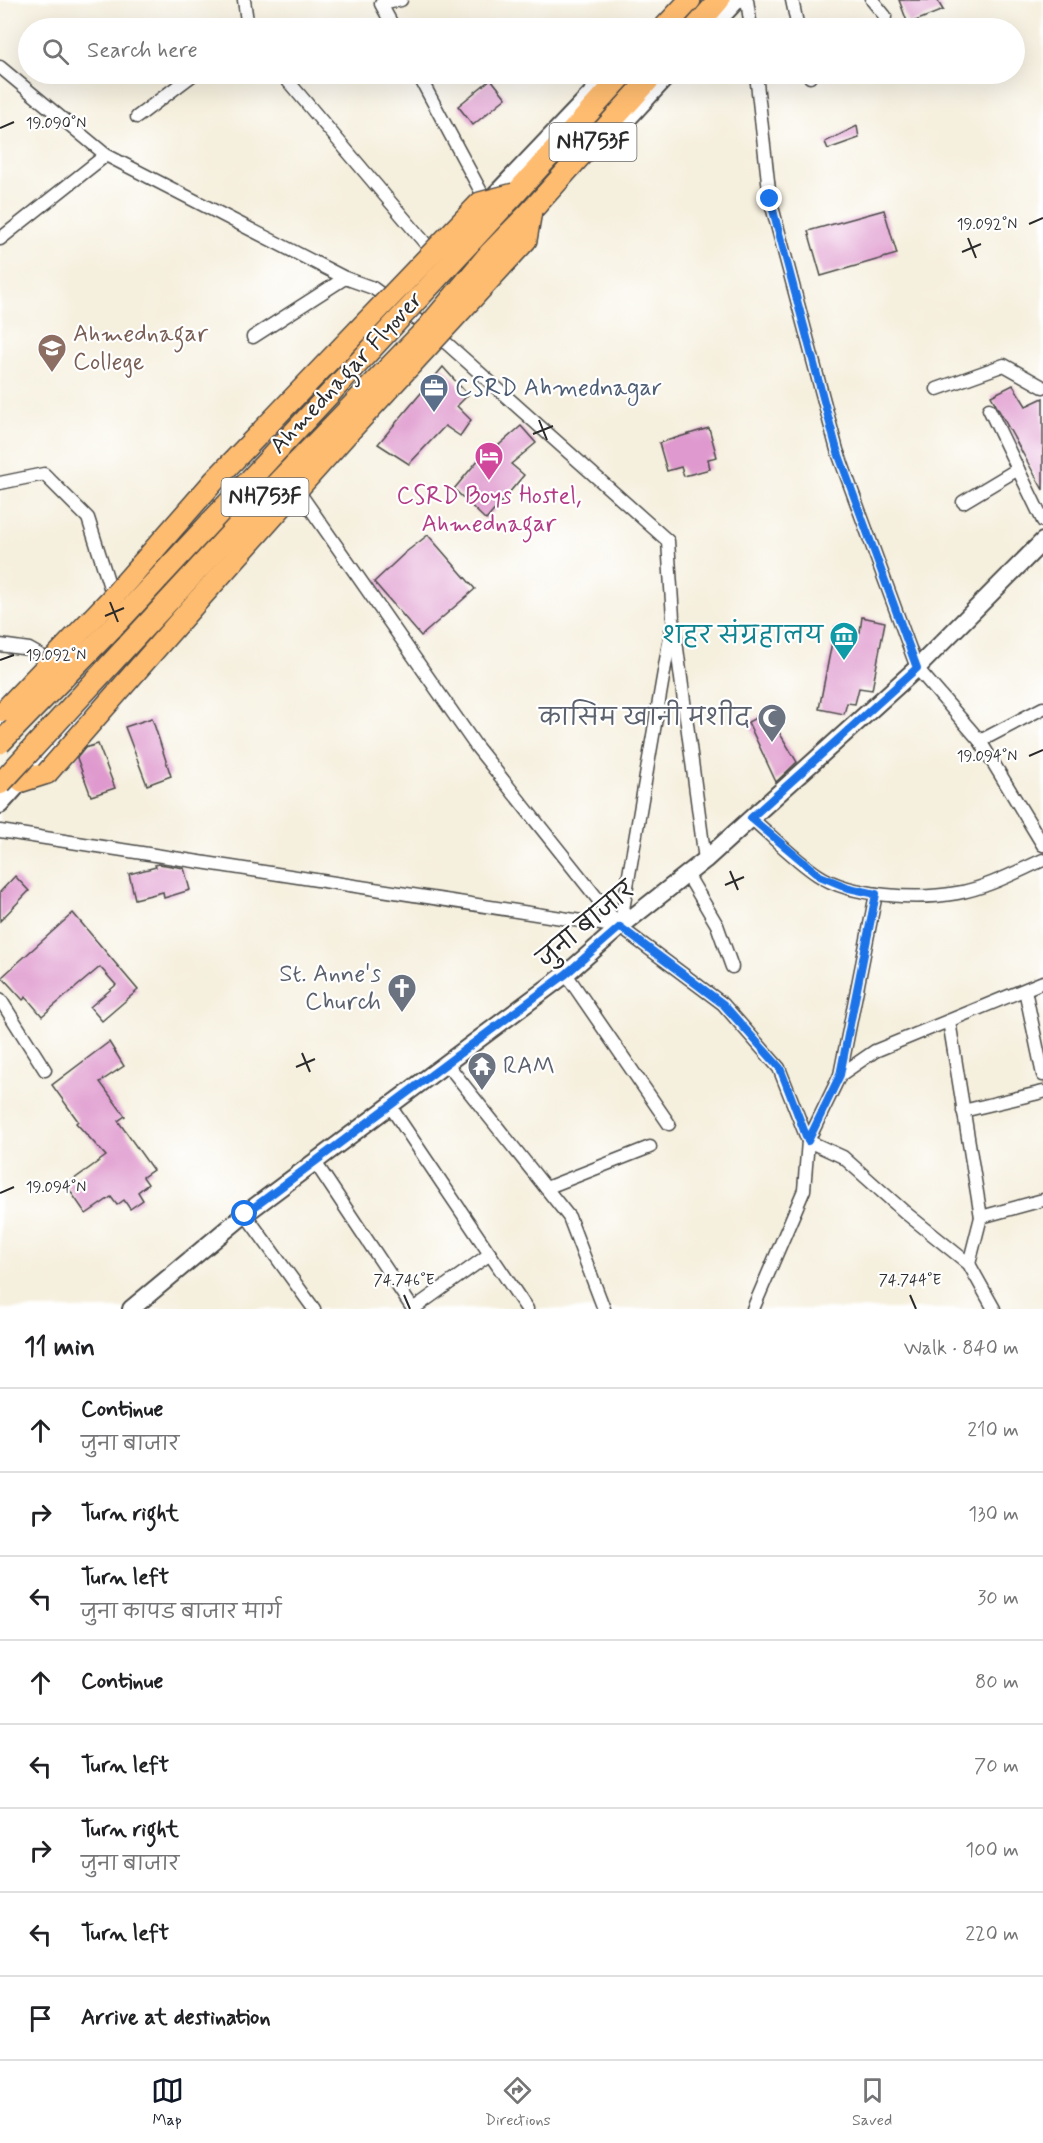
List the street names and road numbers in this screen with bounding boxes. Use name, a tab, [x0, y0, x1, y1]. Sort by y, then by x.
road number: NH753F	[550, 123, 636, 161]
street label: Ahmednagar Flyover	[263, 285, 433, 463]
road number: NH753F	[222, 478, 308, 516]
street label: जुना बाजार	[530, 874, 644, 976]

